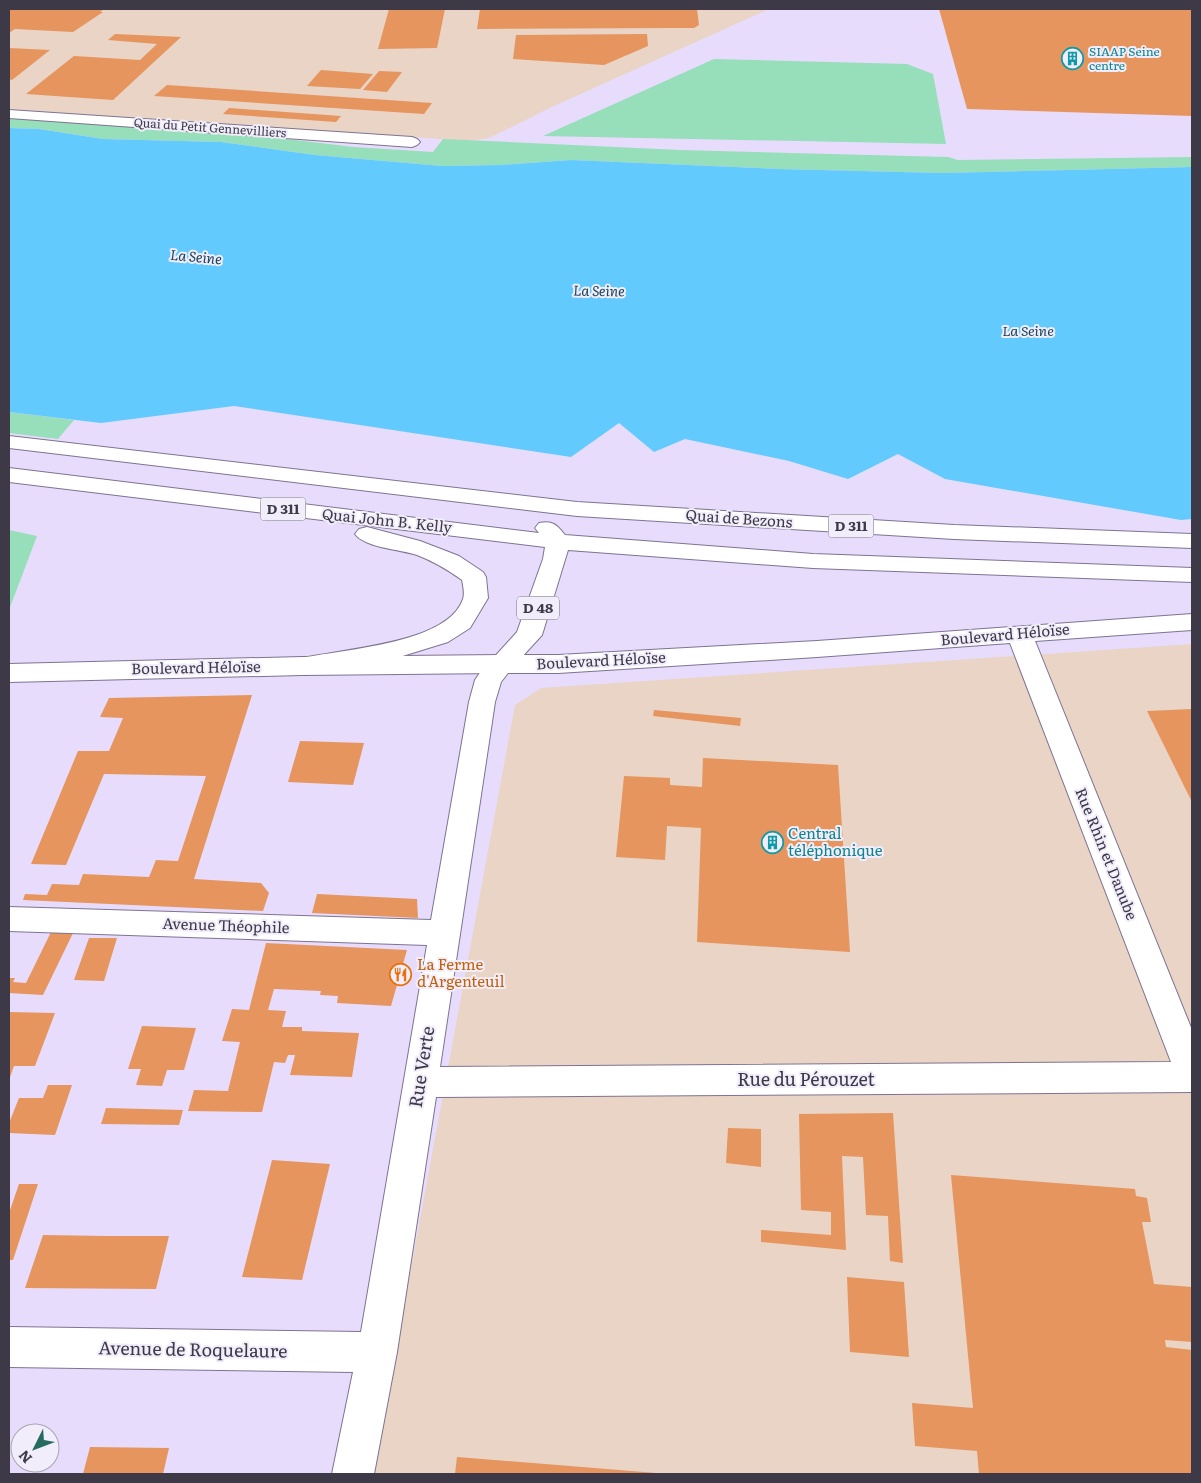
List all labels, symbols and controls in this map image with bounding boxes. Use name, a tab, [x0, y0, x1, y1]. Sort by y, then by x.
place label: SIAAP Seine centre	[1089, 42, 1160, 74]
building icon: SIAAP Seine centre	[1061, 47, 1085, 71]
street label: Quai du Petit Gennevilliers	[133, 113, 288, 141]
water label: La Seine	[169, 244, 223, 268]
water label: La Seine	[573, 280, 625, 300]
water label: La Seine	[1002, 320, 1054, 340]
road number: D 311	[260, 498, 306, 520]
street label: Quai John B. Kelly	[321, 501, 454, 538]
street label: Quai de Bezons	[685, 502, 793, 533]
road number: D 311	[828, 514, 874, 538]
road number: D 48	[517, 596, 559, 620]
street label: Boulevard Héloïse	[939, 616, 1071, 651]
street label: Boulevard Héloïse	[536, 645, 666, 674]
street label: Boulevard Héloïse	[131, 654, 261, 679]
street label: Rue Rhin et Danube	[1070, 784, 1144, 923]
place label: Central téléphonique	[788, 821, 883, 861]
building icon: Central téléphonique	[760, 831, 784, 855]
street label: Avenue Théophile	[162, 911, 290, 938]
place label: La Ferme d'Argenteuil	[417, 952, 505, 992]
restaurant icon: La Ferme d'Argenteuil	[389, 962, 413, 986]
street label: Rue Verte	[401, 1024, 440, 1110]
street label: Rue du Pérouzet	[737, 1065, 876, 1092]
street label: Avenue de Roquelaure	[98, 1333, 288, 1364]
north arrow	[10, 1423, 60, 1473]
text: N	[13, 1446, 36, 1468]

